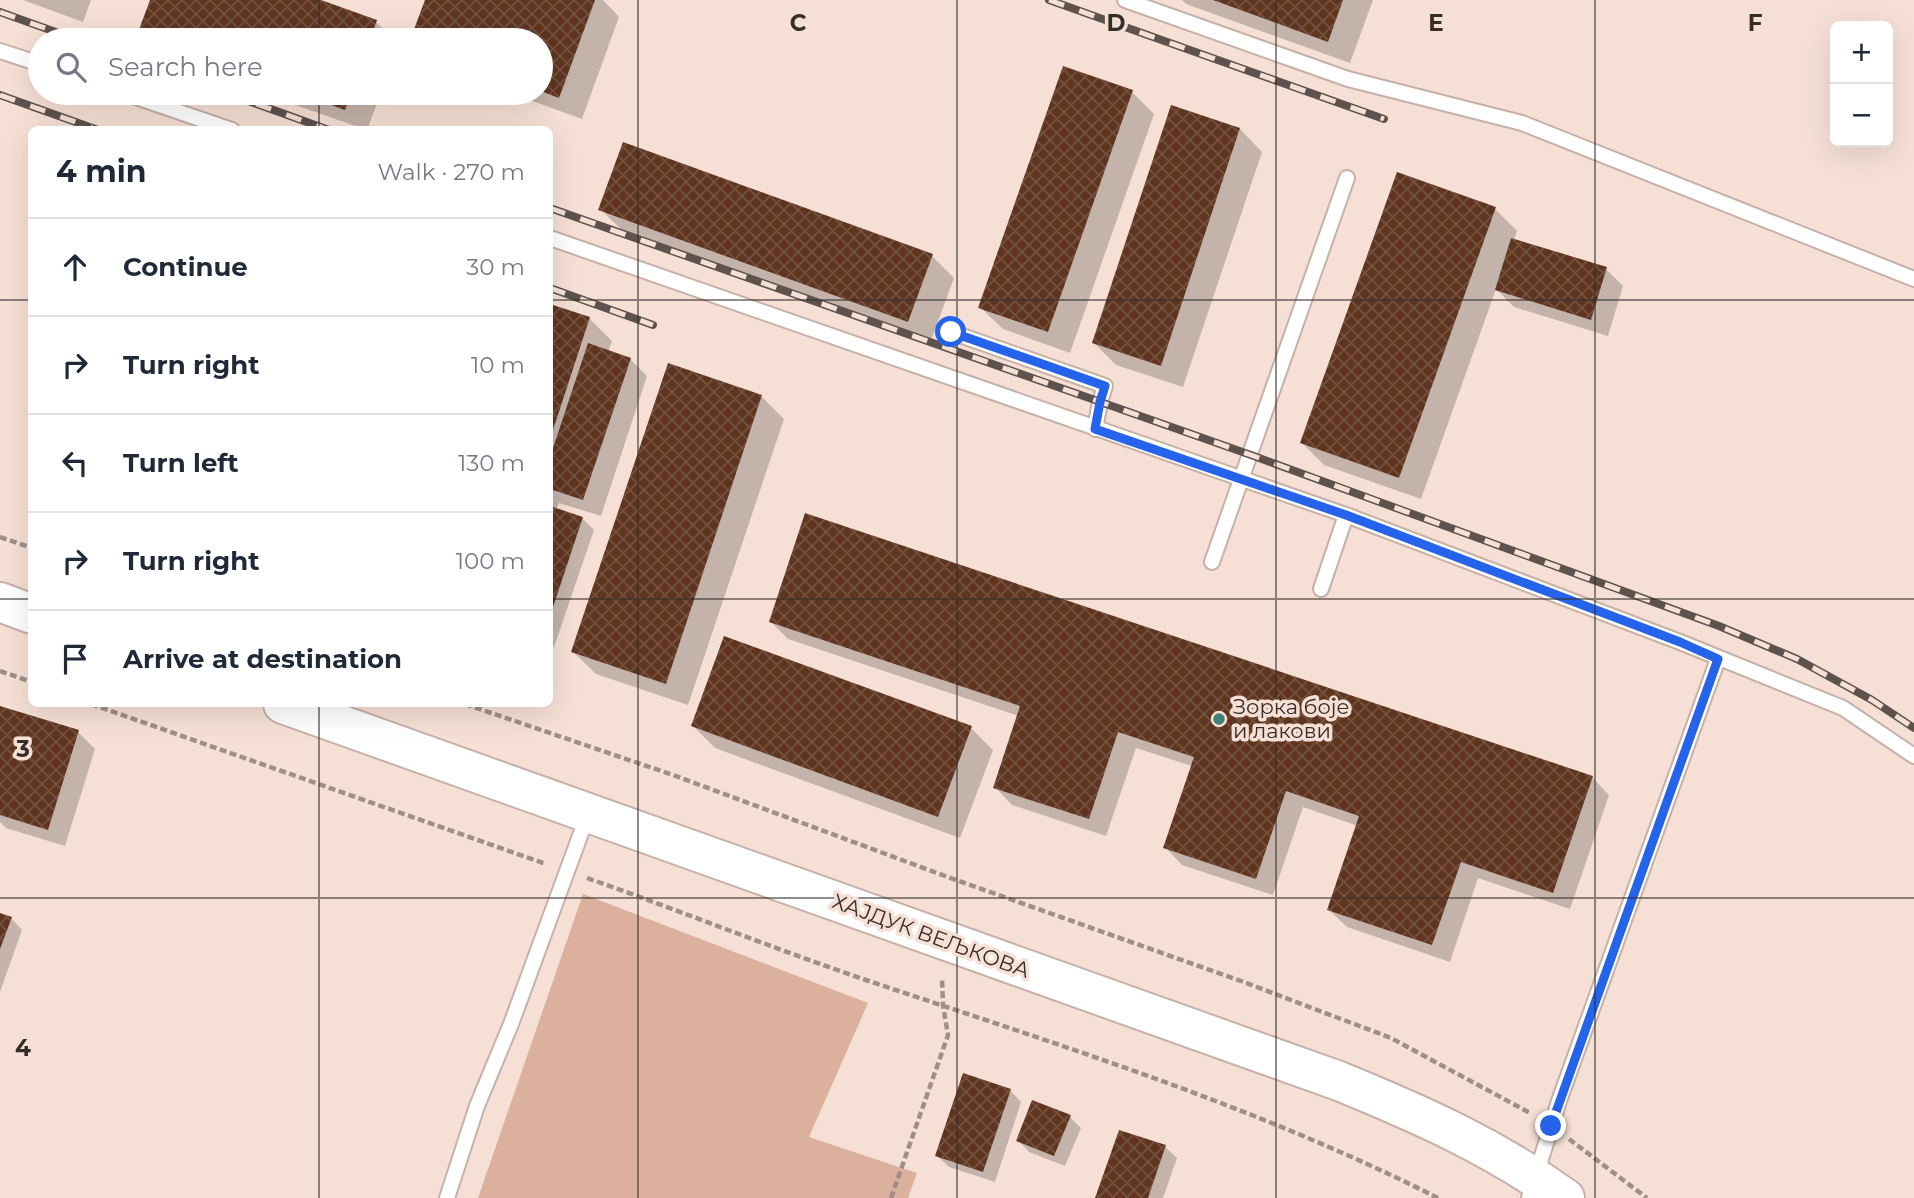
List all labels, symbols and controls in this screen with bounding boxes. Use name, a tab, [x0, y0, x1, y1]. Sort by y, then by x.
text: C	[790, 9, 807, 37]
text: D	[1107, 9, 1126, 37]
text: E	[1428, 9, 1444, 37]
text: F	[1748, 9, 1763, 37]
map controls	[1830, 21, 1893, 147]
button: +	[1830, 21, 1893, 84]
search box	[28, 28, 553, 105]
icon: search	[52, 48, 90, 86]
text: Search here	[108, 51, 263, 83]
button: −	[1830, 84, 1893, 147]
text: 4 min	[56, 153, 146, 190]
text: Walk · 270 m	[378, 158, 525, 186]
icon: ahead	[56, 248, 94, 286]
text: Continue	[123, 251, 248, 283]
text: 30 m	[466, 253, 525, 281]
route start	[935, 316, 966, 347]
icon: right	[56, 346, 94, 384]
text: Turn right	[123, 349, 259, 381]
text: 10 m	[471, 351, 525, 379]
icon: left	[56, 444, 94, 482]
text: Turn left	[123, 447, 239, 479]
text: 130 m	[458, 449, 525, 477]
icon: right	[56, 542, 94, 580]
text: Turn right	[123, 545, 259, 577]
text: 100 m	[456, 547, 525, 575]
icon: arrive	[56, 640, 94, 678]
text: Arrive at destination	[123, 643, 402, 675]
place label: Зорка боје и лакови	[1233, 694, 1349, 743]
marker: Зорка боје и лакови	[1211, 711, 1227, 727]
text: 3	[15, 735, 30, 763]
street label: ХАЈДУК ВЕЉКОВА	[829, 888, 1034, 983]
text: 4	[15, 1034, 31, 1062]
route end	[1535, 1110, 1566, 1141]

